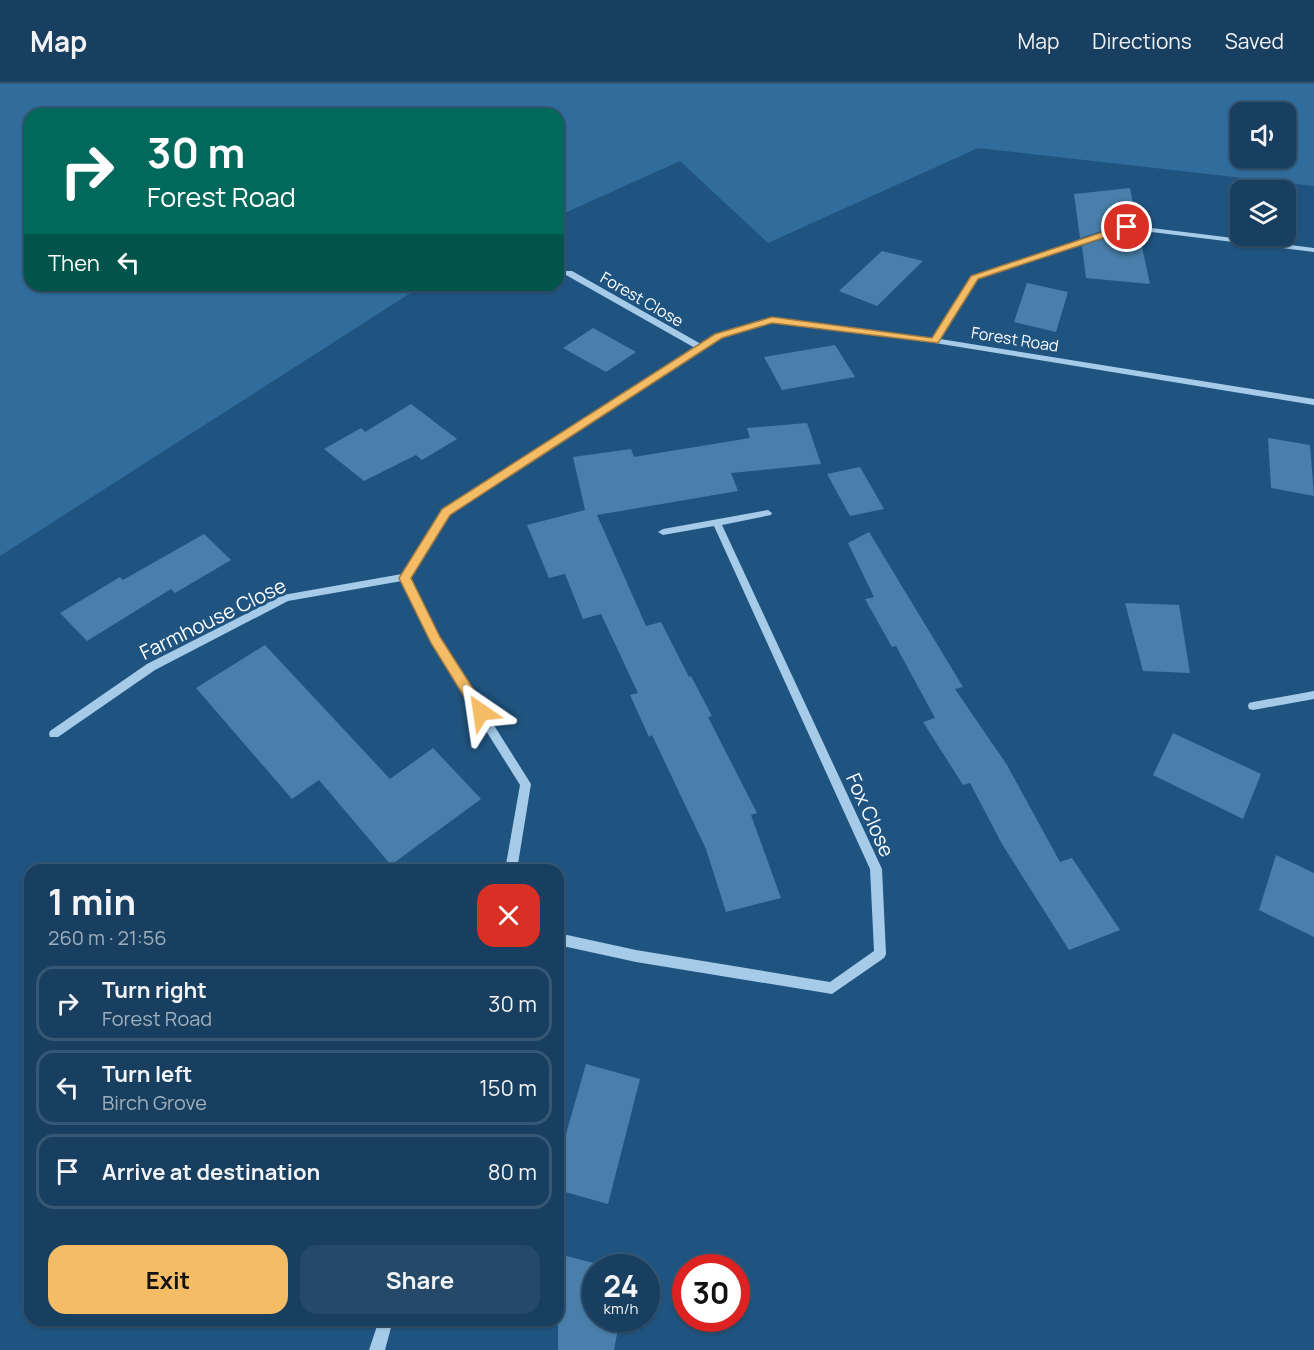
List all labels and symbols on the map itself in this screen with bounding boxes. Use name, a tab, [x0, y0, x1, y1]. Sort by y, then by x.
pin	[1101, 201, 1152, 252]
street label: Forest Close	[596, 266, 688, 332]
street label: Forest Road	[970, 321, 1060, 357]
street label: Farmhouse Close	[135, 571, 290, 666]
position arrow	[449, 680, 513, 744]
street label: Fox Close	[840, 769, 901, 861]
speed limit sign: 30	[672, 1254, 750, 1332]

